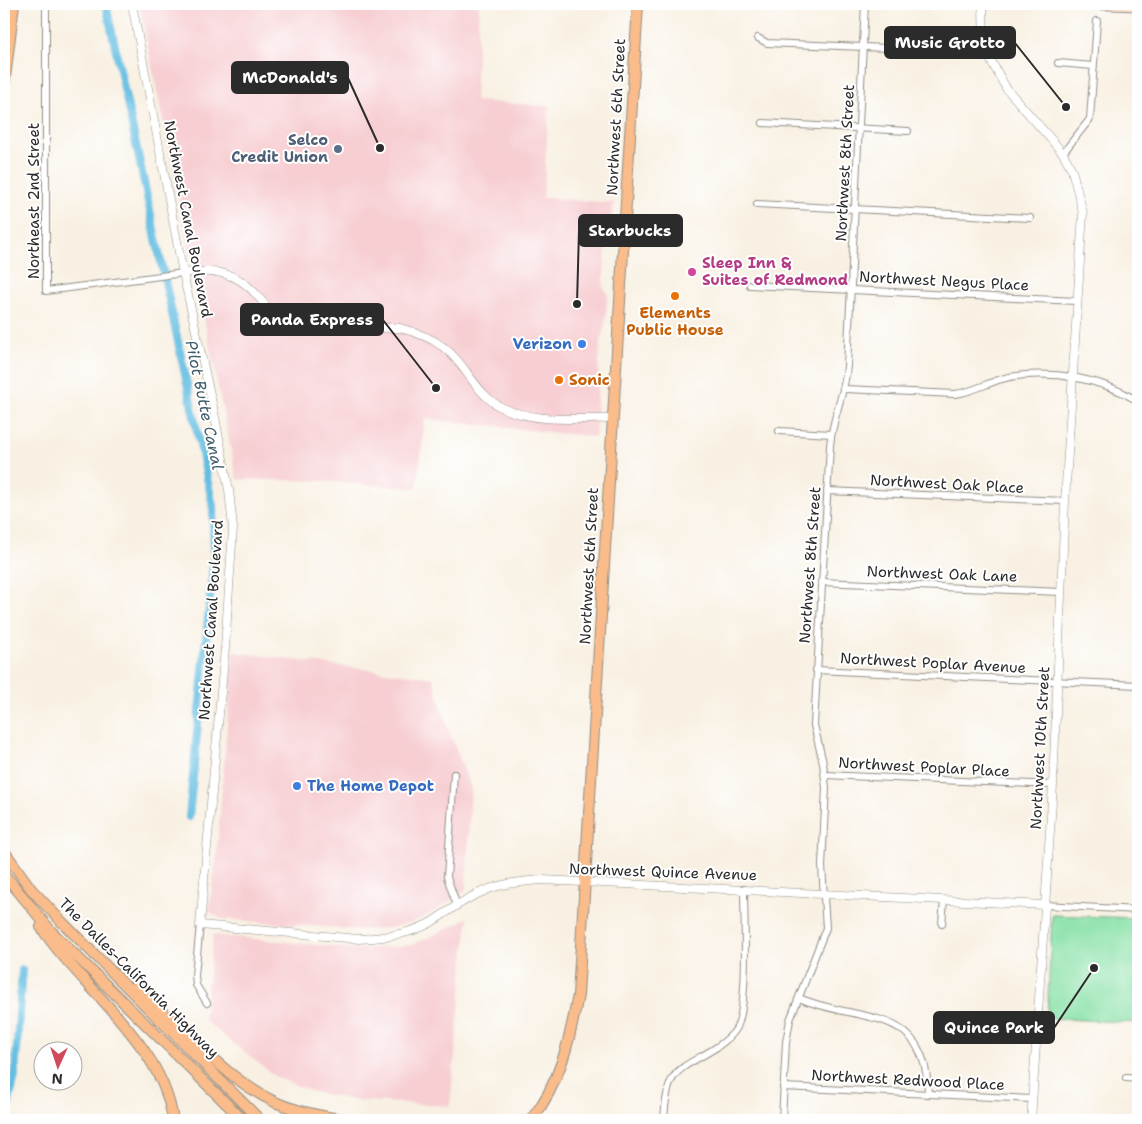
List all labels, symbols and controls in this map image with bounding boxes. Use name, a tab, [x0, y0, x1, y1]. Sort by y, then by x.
callout: Music Grotto	[885, 27, 1015, 58]
text: Music Grotto	[895, 32, 1005, 53]
street label: Northwest 6th Street	[602, 38, 630, 196]
callout: McDonald's	[232, 62, 348, 93]
text: McDonald's	[242, 67, 338, 88]
street label: Northwest 8th Street	[831, 84, 859, 242]
street label: Northwest Canal Boulevard	[159, 119, 217, 320]
street label: Northeast 2nd Street	[24, 123, 44, 279]
place label: Selco Credit Union	[231, 130, 328, 167]
marker: Selco Credit Union	[332, 143, 344, 155]
callout: Starbucks	[579, 215, 682, 246]
text: Starbucks	[588, 220, 672, 241]
place label: Sleep Inn & Suites of Redmond	[702, 253, 848, 290]
marker: Sleep Inn & Suites of Redmond	[686, 266, 698, 278]
street label: Northwest Negus Place	[859, 267, 1029, 295]
marker: Elements Public House	[669, 290, 681, 302]
place label: Elements Public House	[626, 303, 724, 340]
callout: Panda Express	[241, 304, 383, 335]
text: Panda Express	[251, 309, 373, 330]
place label: Verizon	[513, 334, 572, 354]
water label: Pilot Butte Canal	[181, 338, 228, 472]
marker: Verizon	[576, 338, 588, 350]
place label: Sonic	[569, 370, 610, 390]
marker: Sonic	[553, 374, 565, 386]
street label: Northwest Oak Place	[870, 470, 1024, 498]
street label: Northwest 8th Street	[795, 486, 825, 644]
street label: Northwest 6th Street	[575, 487, 603, 645]
street label: Northwest Canal Boulevard	[194, 519, 228, 721]
street label: Northwest Oak Lane	[866, 561, 1018, 587]
street label: Northwest Poplar Avenue	[839, 648, 1027, 678]
street label: Northwest 10th Street	[1026, 666, 1054, 830]
street label: Northwest Poplar Place	[838, 753, 1010, 781]
place label: The Home Depot	[307, 776, 434, 796]
marker: The Home Depot	[291, 780, 303, 792]
street label: Northwest Quince Avenue	[568, 859, 758, 885]
street label: The Dalles-California Highway	[54, 893, 224, 1063]
callout: Quince Park	[934, 1012, 1054, 1043]
text: Quince Park	[944, 1017, 1044, 1038]
north arrow	[32, 1042, 82, 1092]
street label: Northwest Redwood Place	[811, 1065, 1005, 1095]
text: N	[51, 1070, 63, 1088]

